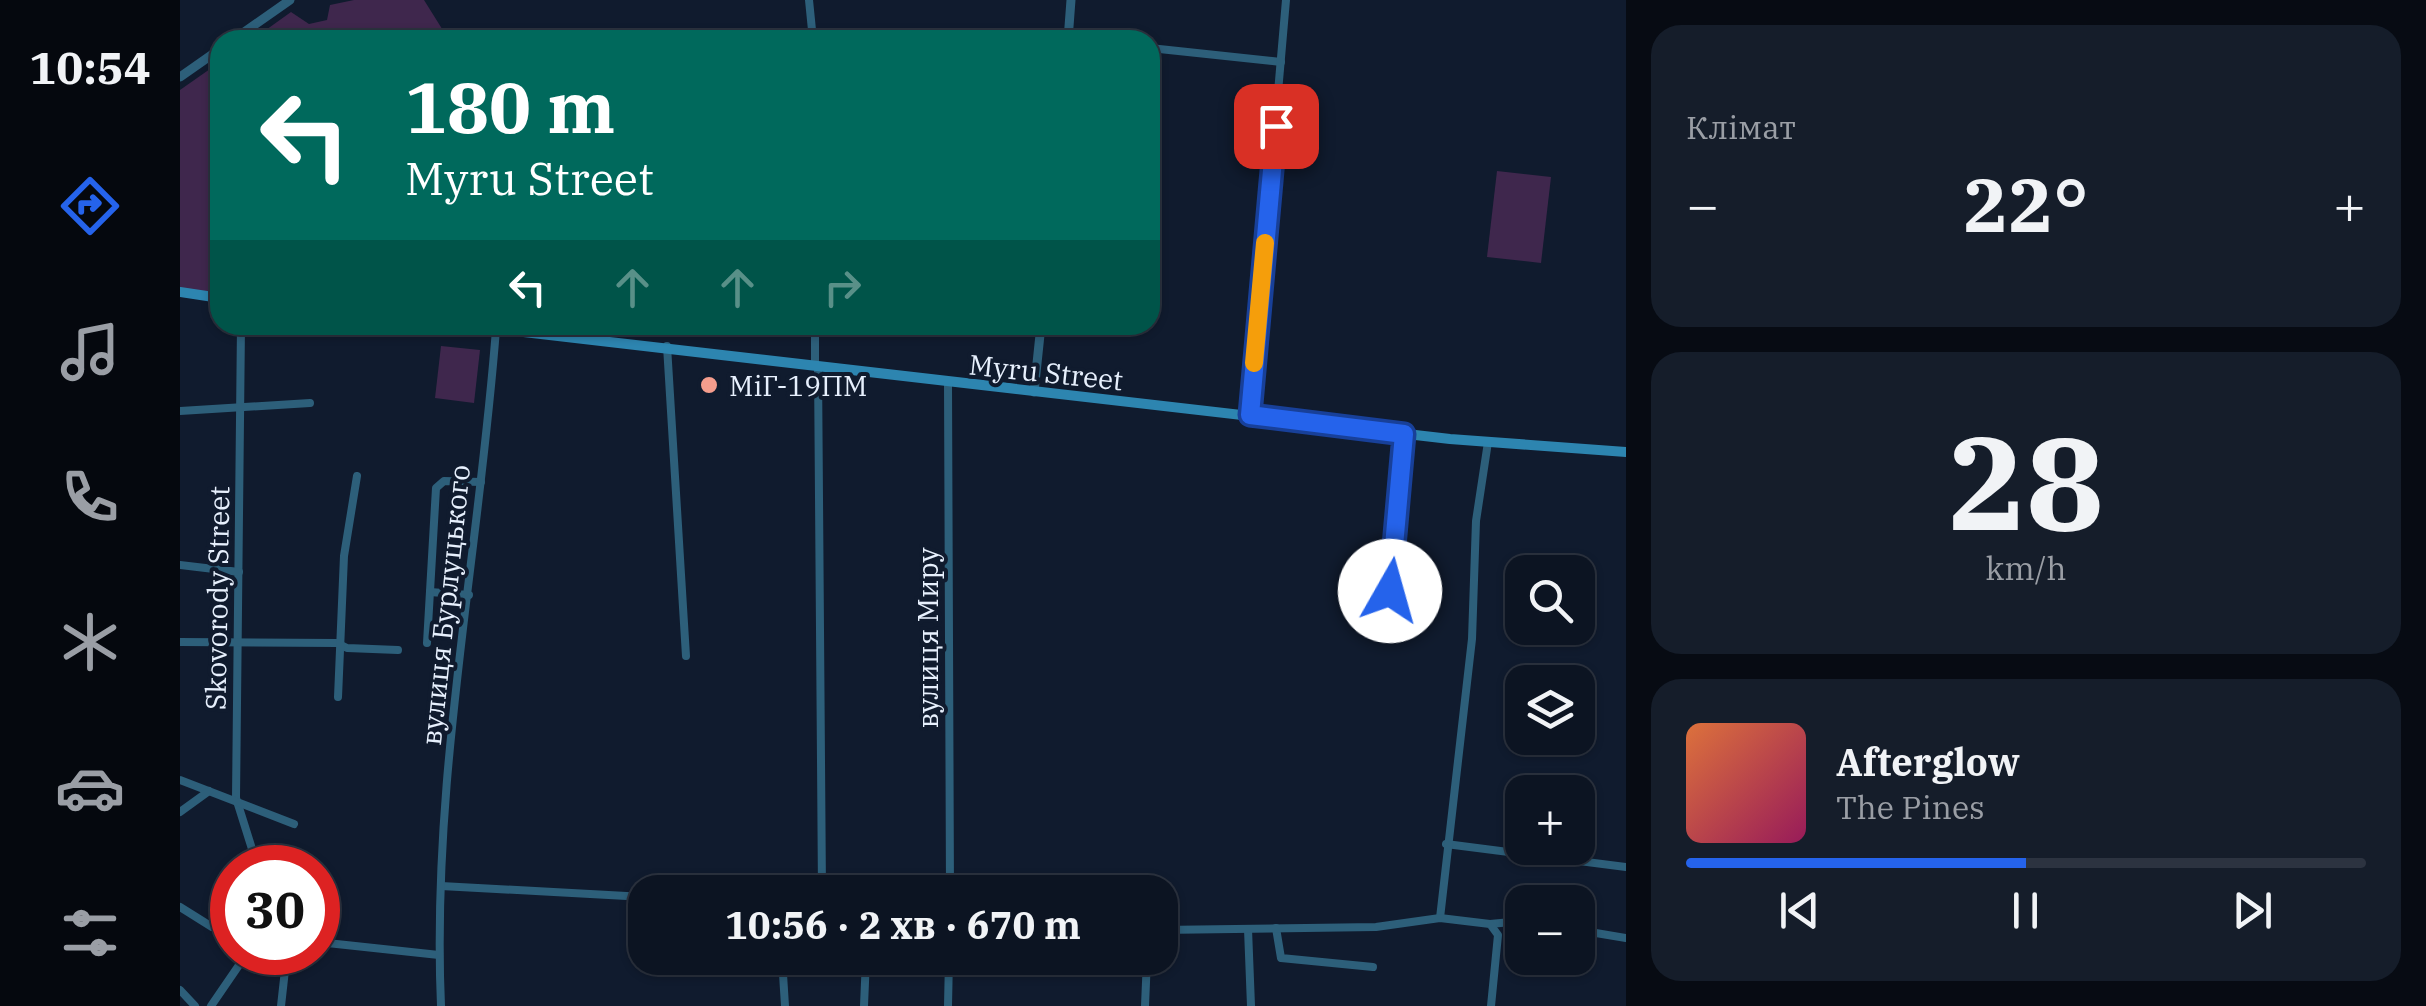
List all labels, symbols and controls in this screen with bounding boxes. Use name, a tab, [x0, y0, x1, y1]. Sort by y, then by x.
text: 10:54	[29, 38, 151, 96]
text: 180 m	[405, 61, 615, 152]
icon: left	[240, 70, 370, 200]
pin	[1234, 84, 1319, 169]
icon: arrive	[1249, 99, 1304, 154]
text: Клімат	[1686, 106, 1796, 148]
text: Myru Street	[405, 149, 654, 207]
text: 22°	[1963, 155, 2089, 253]
text: −	[1686, 169, 1719, 240]
text: +	[2333, 169, 2366, 240]
icon: directions	[55, 171, 125, 241]
icon: left	[500, 260, 555, 315]
icon: ahead	[605, 260, 660, 315]
icon: ahead	[710, 260, 765, 315]
icon: right	[815, 260, 870, 315]
icon: music	[55, 317, 125, 387]
street label: Myru Street	[967, 346, 1125, 399]
place label: МіГ-19ПМ	[729, 367, 868, 404]
marker: МіГ-19ПМ	[698, 374, 720, 396]
text: 28	[1948, 397, 2104, 566]
icon: phone	[55, 462, 125, 532]
street label: вулиця Бурлуцького	[412, 463, 478, 747]
street label: Skovorody Street	[197, 486, 237, 710]
position arrow	[1338, 539, 1442, 643]
street label: вулиця Миру	[909, 547, 946, 728]
text: km/h	[1986, 547, 2066, 589]
map controls	[1505, 555, 1595, 975]
button: search	[1505, 555, 1595, 645]
icon: climate	[55, 607, 125, 677]
button: layers	[1505, 665, 1595, 755]
text: Afterglow	[1836, 737, 2020, 786]
icon: car	[55, 753, 125, 823]
button: +	[1505, 775, 1595, 865]
text: The Pines	[1836, 786, 1985, 828]
speed limit sign: 30	[210, 845, 340, 975]
icon: previous	[1772, 883, 1827, 938]
icon: pause	[1998, 883, 2053, 938]
icon: next	[2225, 883, 2280, 938]
button: −	[1505, 885, 1595, 975]
icon: filters	[55, 898, 125, 968]
text: 10:56 · 2 хв · 670 m	[725, 900, 1081, 949]

